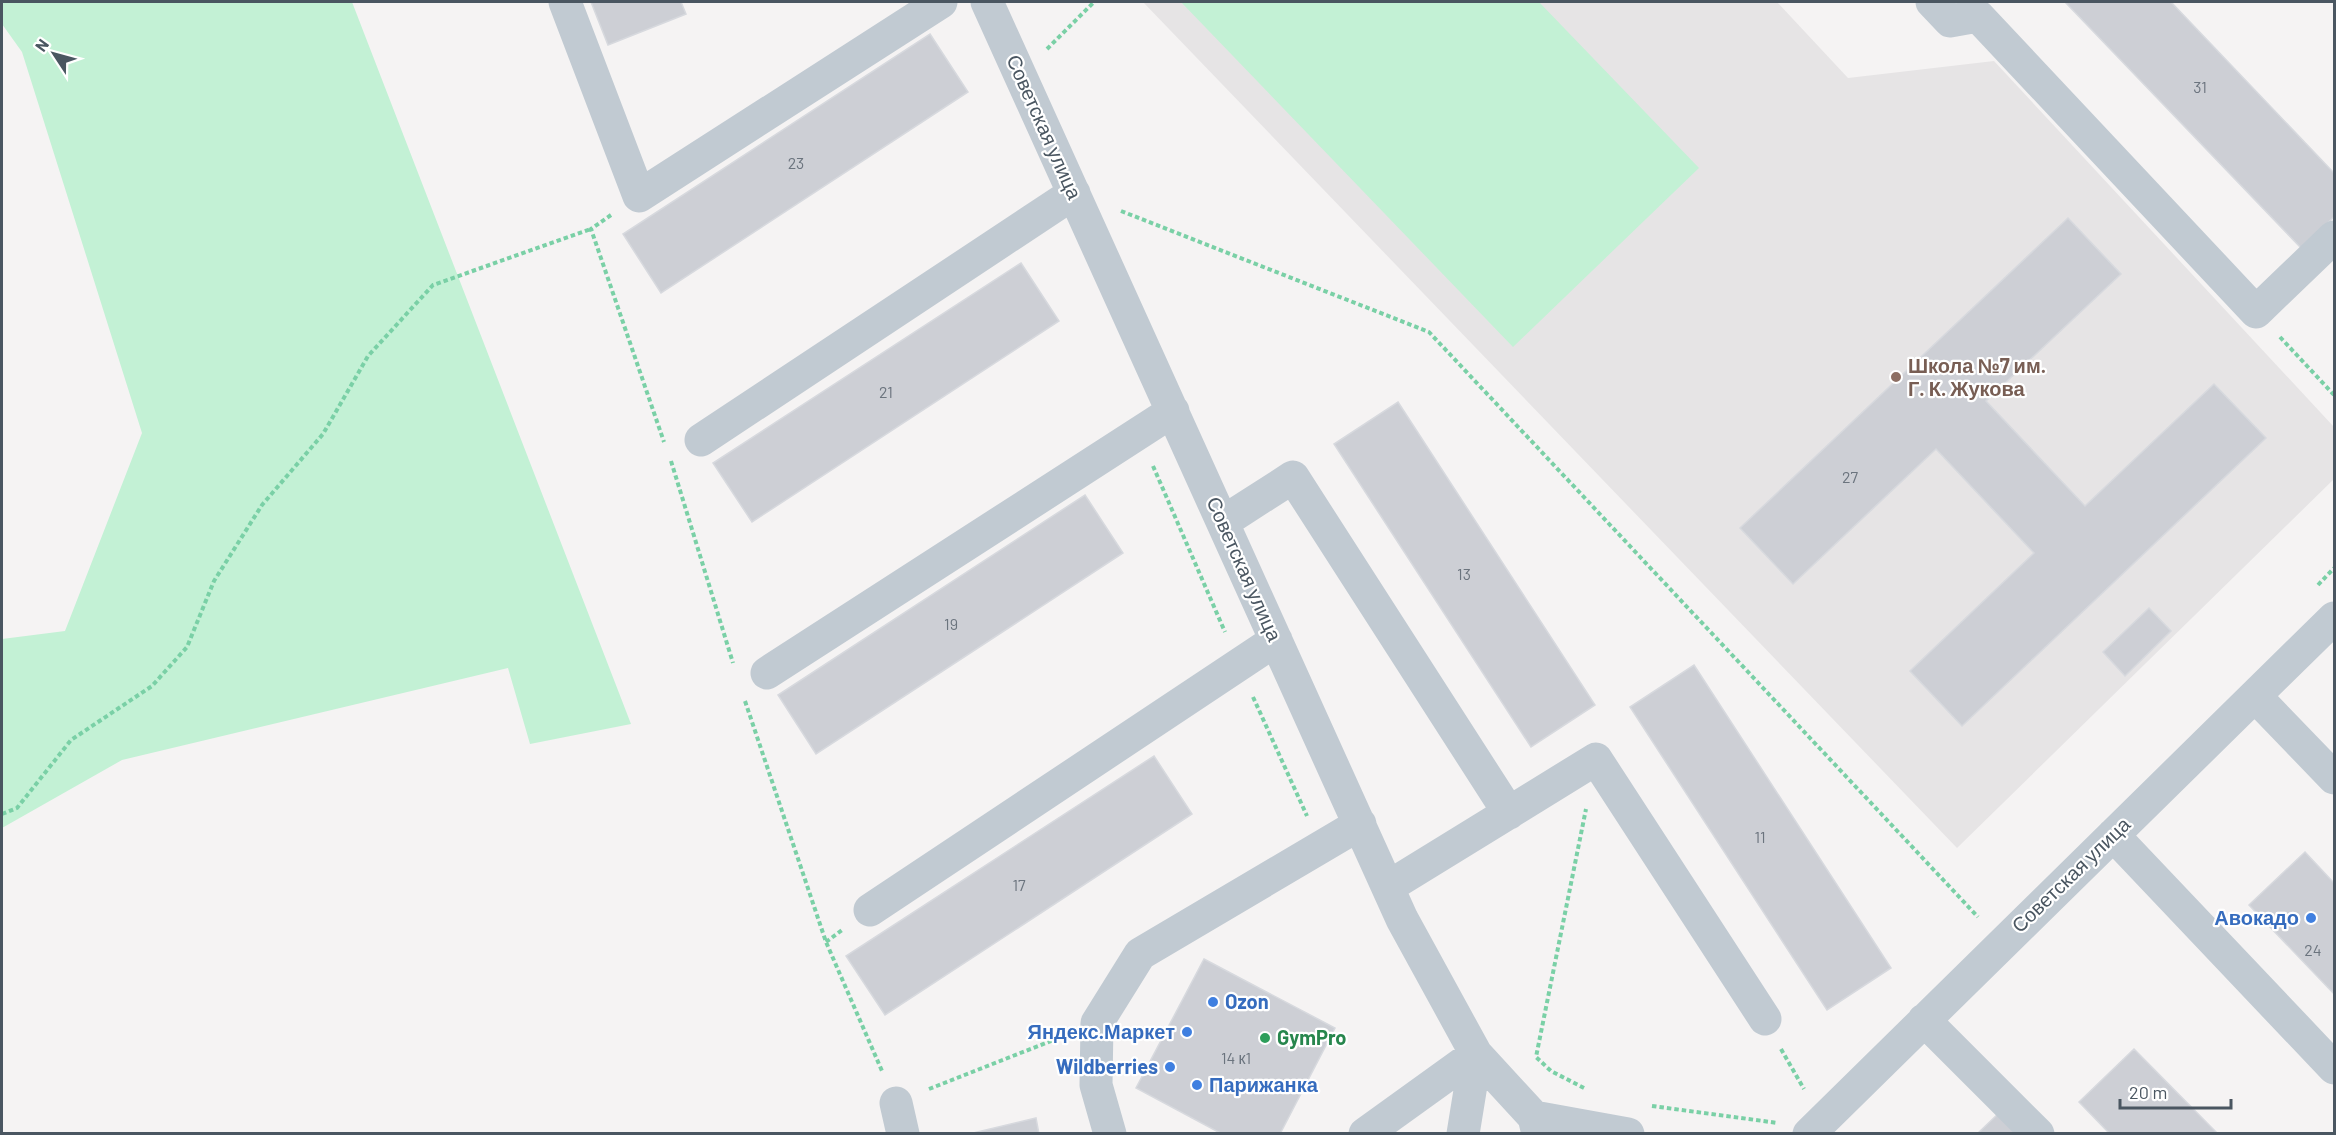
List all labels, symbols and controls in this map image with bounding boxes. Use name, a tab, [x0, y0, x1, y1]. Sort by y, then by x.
north arrow	[24, 24, 84, 84]
text: N	[31, 35, 52, 55]
street label: Советская улица	[1002, 51, 1088, 203]
house number: 31	[2193, 77, 2207, 96]
house number: 23	[788, 153, 804, 172]
place label: Школа №7 им. Г. К. Жукова	[1908, 353, 2046, 400]
marker: Школа №7 им. Г. К. Жукова	[1889, 370, 1903, 384]
house number: 21	[879, 382, 893, 401]
house number: 27	[1842, 467, 1858, 486]
street label: Советская улица	[1202, 493, 1288, 645]
house number: 13	[1457, 564, 1471, 583]
house number: 19	[944, 614, 958, 633]
street label: Советская улица	[2006, 811, 2135, 937]
house number: 11	[1754, 827, 1766, 846]
house number: 17	[1012, 875, 1026, 894]
place label: Авокадо	[2214, 905, 2299, 929]
marker: Авокадо	[2304, 911, 2318, 925]
house number: 24	[2304, 940, 2322, 959]
place label: Ozon	[1225, 989, 1269, 1013]
marker: Ozon	[1206, 995, 1220, 1009]
place label: Яндекс.Маркет	[1028, 1019, 1175, 1043]
marker: Яндекс.Маркет	[1180, 1025, 1194, 1039]
place label: GymPro	[1277, 1025, 1347, 1049]
marker: GymPro	[1258, 1031, 1272, 1045]
house number: 14 к1	[1221, 1048, 1251, 1067]
place label: Wildberries	[1056, 1054, 1158, 1078]
marker: Wildberries	[1163, 1060, 1177, 1074]
place label: Парижанка	[1209, 1072, 1319, 1096]
scale bar	[2120, 1072, 2231, 1110]
marker: Парижанка	[1190, 1078, 1204, 1092]
text: 20 m	[2129, 1081, 2167, 1103]

